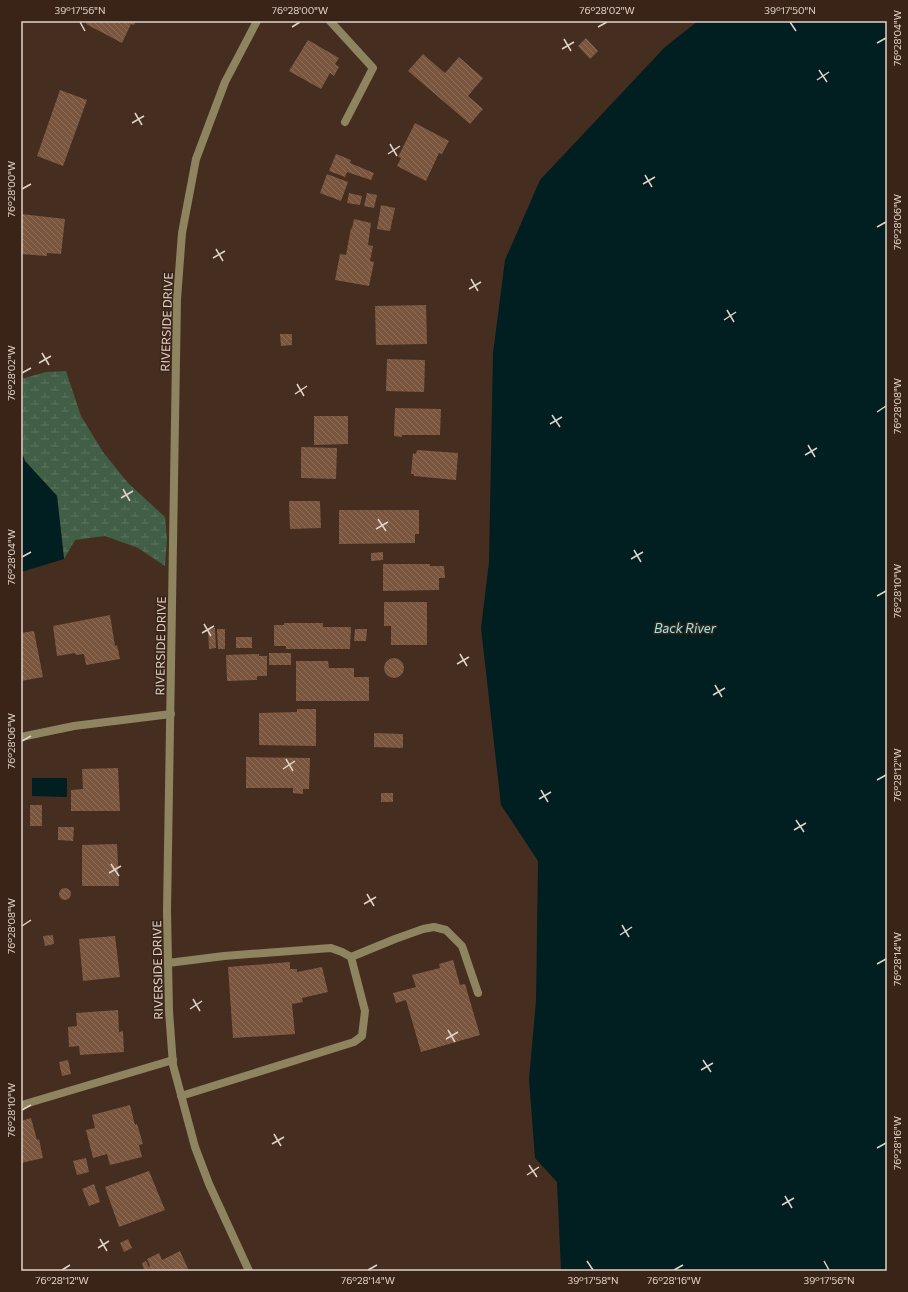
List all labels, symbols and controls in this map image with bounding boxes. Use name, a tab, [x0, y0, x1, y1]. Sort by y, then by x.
text: 39°17'56"N	[54, 4, 106, 16]
text: 76°28'00"W	[272, 4, 328, 16]
text: 76°28'02"W	[579, 4, 635, 16]
text: 39°17'50"N	[764, 4, 816, 16]
text: 76°28'04"W	[891, 10, 903, 66]
text: 76°28'00"W	[5, 161, 17, 217]
text: 76°28'06"W	[891, 194, 903, 250]
street label: RIVERSIDE DRIVE	[157, 272, 175, 372]
text: 76°28'02"W	[5, 345, 17, 401]
text: 76°28'08"W	[891, 378, 903, 434]
text: 76°28'04"W	[5, 529, 17, 585]
text: 76°28'10"W	[891, 564, 903, 618]
street label: RIVERSIDE DRIVE	[152, 596, 168, 696]
water label: Back River	[654, 620, 717, 636]
text: 76°28'06"W	[5, 713, 17, 769]
text: 76°28'12"W	[891, 748, 903, 802]
text: 76°28'08"W	[5, 898, 17, 954]
street label: RIVERSIDE DRIVE	[149, 920, 165, 1020]
text: 76°28'14"W	[891, 932, 903, 986]
text: 76°28'10"W	[5, 1083, 17, 1137]
text: 76°28'16"W	[891, 1116, 903, 1170]
text: 76°28'12"W	[35, 1274, 89, 1286]
text: 76°28'14"W	[341, 1274, 395, 1286]
text: 39°17'58"N	[567, 1274, 619, 1286]
text: 76°28'16"W	[647, 1274, 701, 1286]
text: 39°17'56"N	[803, 1274, 855, 1286]

